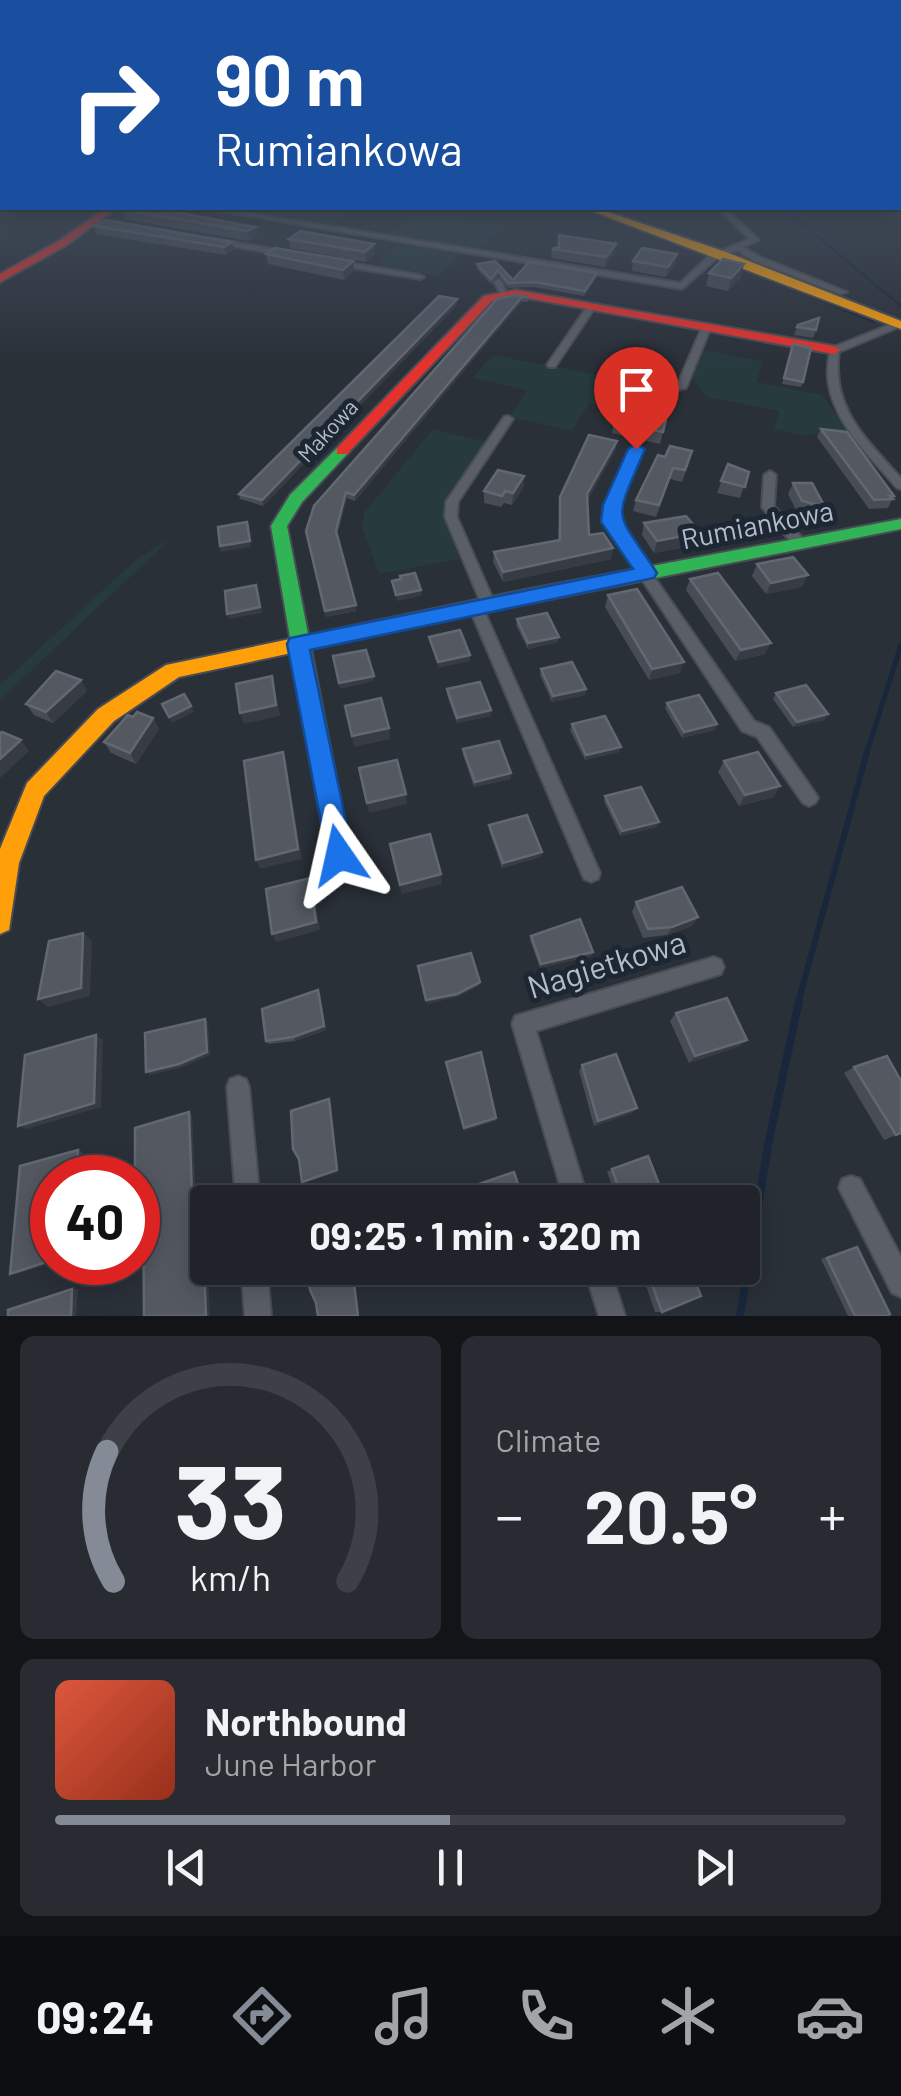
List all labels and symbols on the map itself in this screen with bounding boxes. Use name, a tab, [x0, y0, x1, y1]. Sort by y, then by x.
pin	[594, 347, 679, 450]
street label: Makowa	[292, 393, 362, 467]
street label: Rumiankowa	[678, 493, 836, 555]
position arrow	[287, 803, 391, 907]
street label: Nagietkowa	[522, 921, 690, 1005]
speed limit sign: 40	[30, 1155, 160, 1285]

